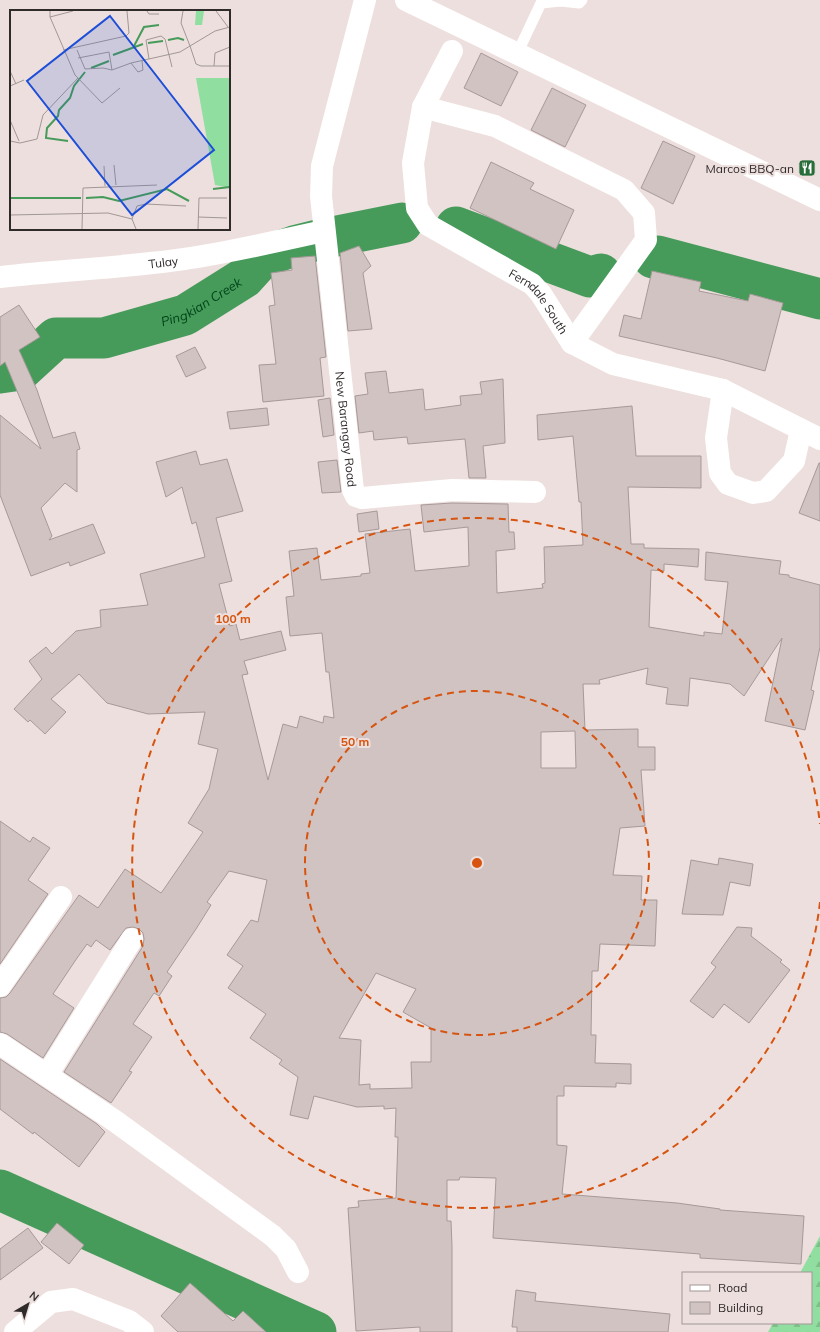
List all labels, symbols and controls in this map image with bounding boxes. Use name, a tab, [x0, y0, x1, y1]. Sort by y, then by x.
inset map	[10, 10, 230, 230]
restaurant icon: Marcos BBQ-an	[797, 158, 817, 178]
place label: Marcos BBQ-an	[706, 161, 794, 176]
street label: Tulay	[148, 252, 180, 271]
street label: Ferndale South	[507, 265, 572, 337]
water label: Pingkian Creek	[159, 273, 245, 329]
street label: New Barangay Road	[333, 371, 360, 488]
text: 100 m	[215, 611, 251, 626]
text: 50 m	[341, 734, 369, 749]
centre of rings	[470, 856, 484, 870]
legend	[682, 1272, 812, 1324]
text: Road	[718, 1280, 747, 1295]
north arrow	[8, 1284, 48, 1324]
text: N	[27, 1288, 42, 1304]
text: Building	[718, 1300, 763, 1315]

